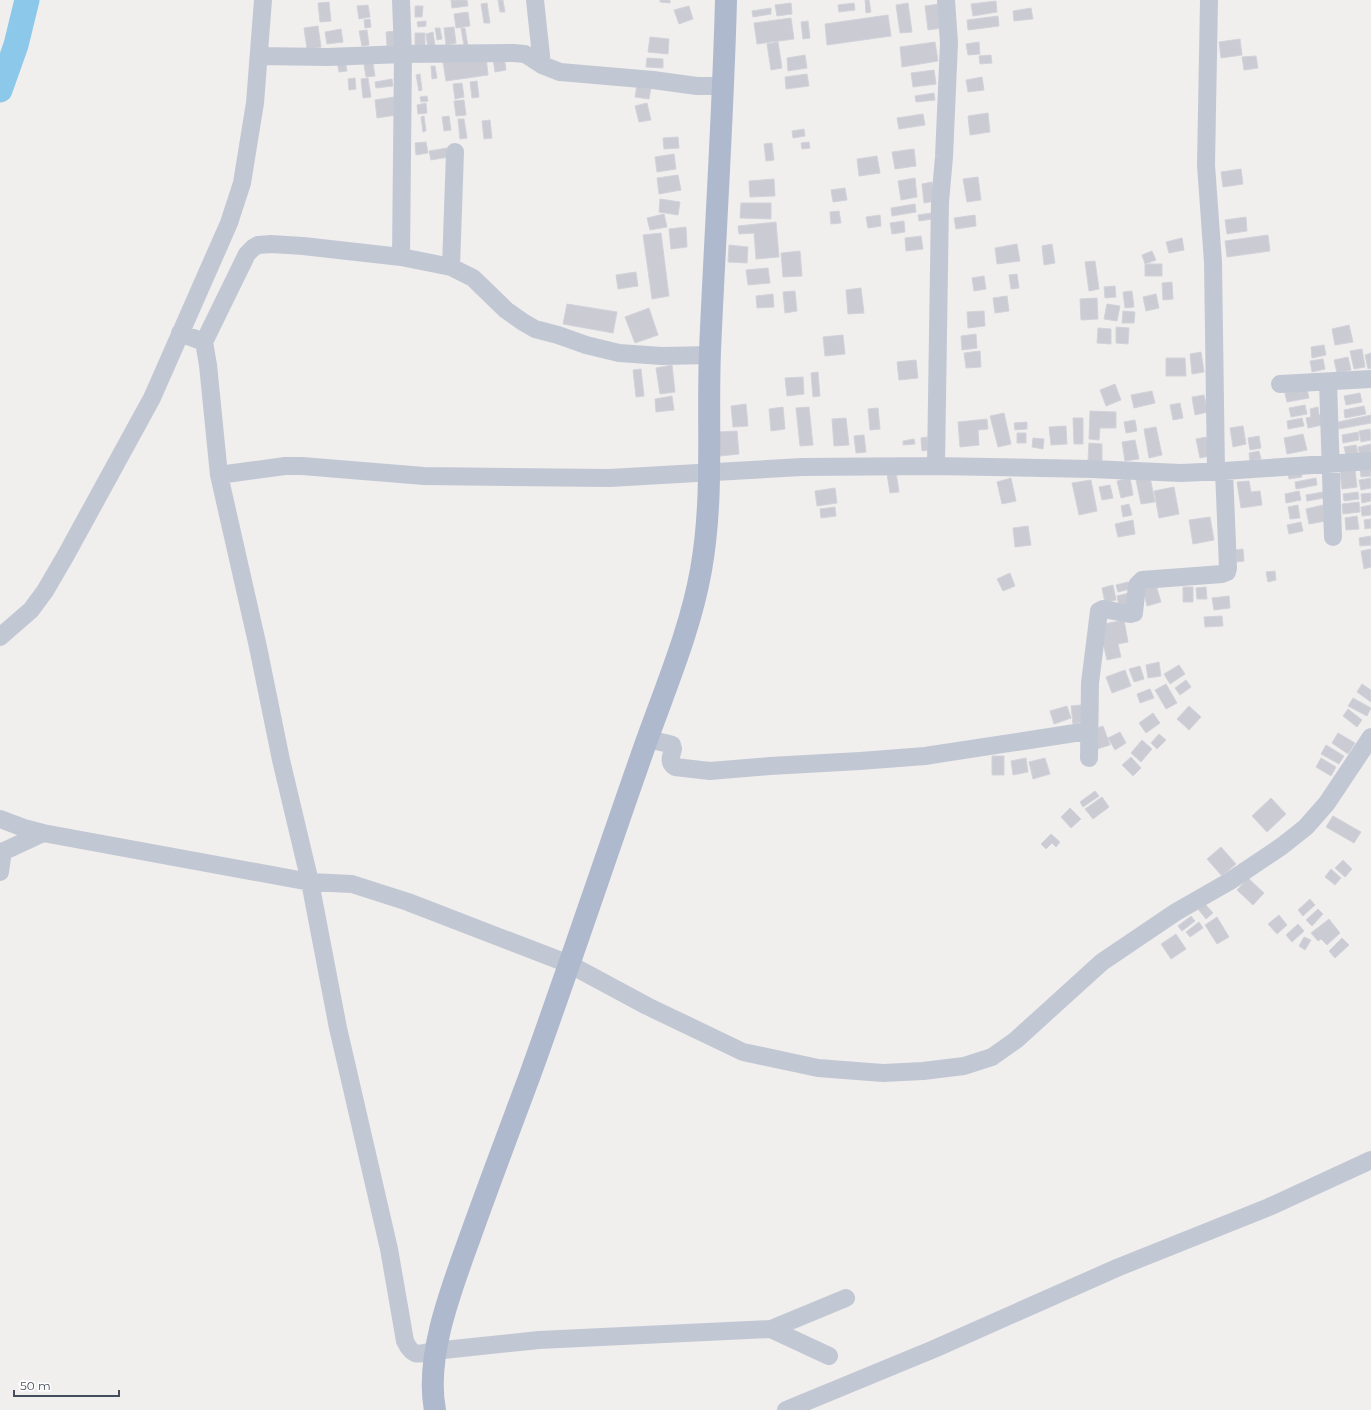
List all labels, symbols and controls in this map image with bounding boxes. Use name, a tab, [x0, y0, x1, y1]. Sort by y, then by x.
scale bar	[14, 1372, 119, 1398]
text: 50 m	[20, 1378, 51, 1393]

